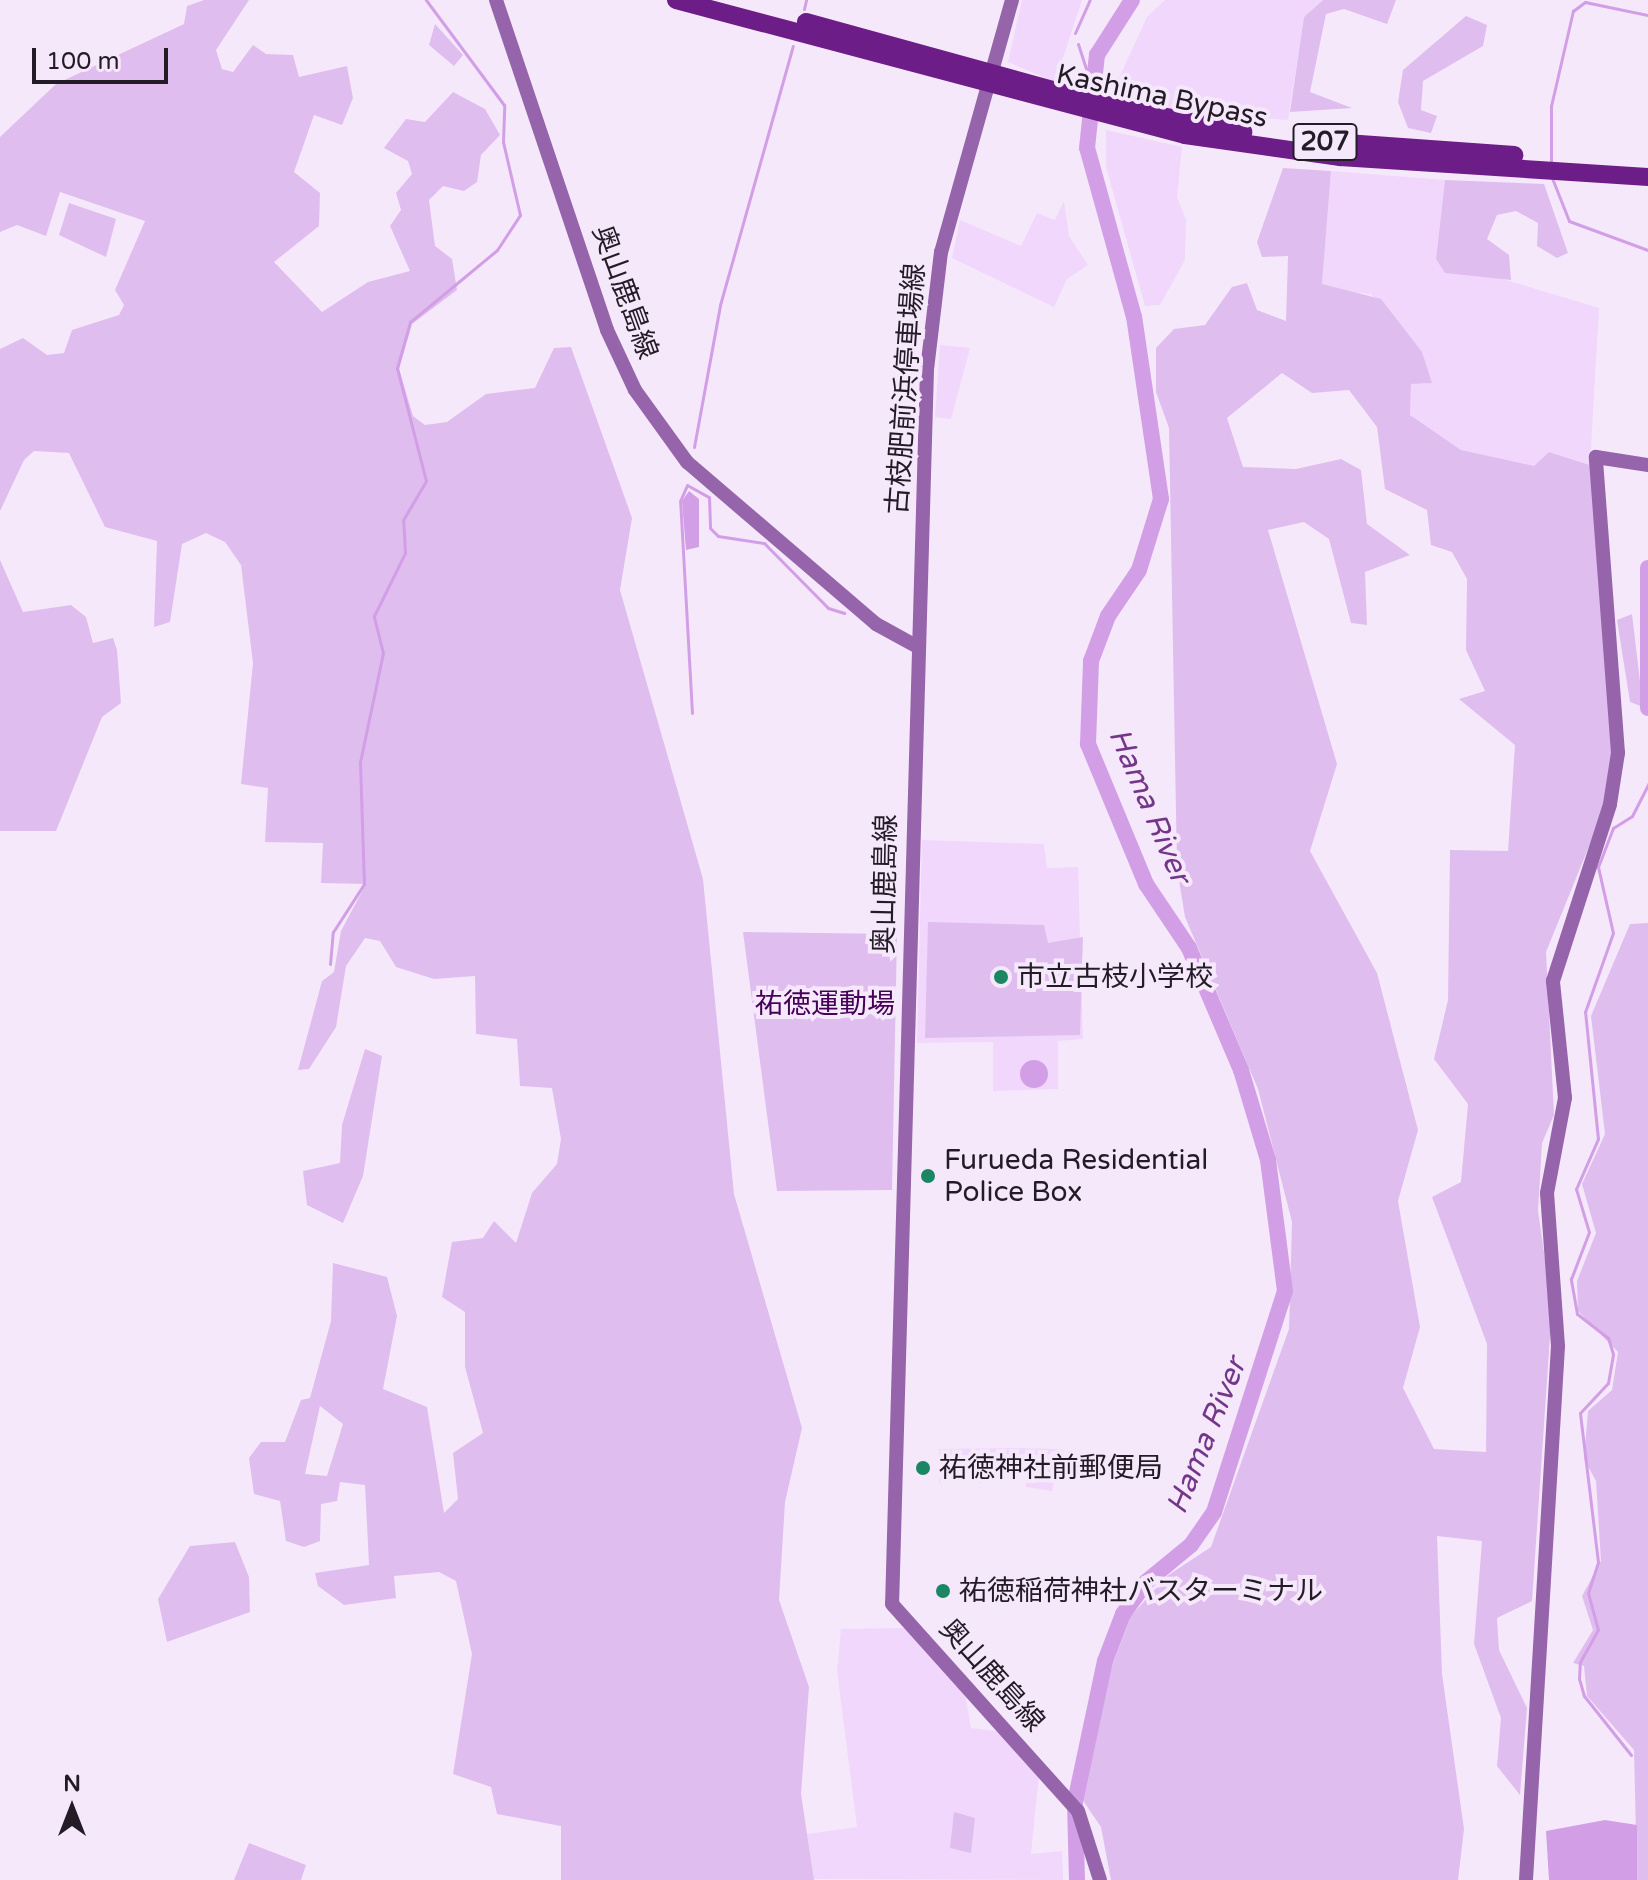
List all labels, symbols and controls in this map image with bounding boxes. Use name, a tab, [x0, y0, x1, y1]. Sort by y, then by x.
scale bar	[36, 32, 172, 82]
text: 100 m	[46, 47, 120, 76]
street label: Kashima Bypass	[1053, 57, 1271, 135]
road number: 207	[1291, 120, 1359, 164]
street label: 奥山鹿島線	[585, 220, 665, 364]
street label: 古枝肥前浜停車場線	[880, 262, 932, 516]
water label: Hama River	[1100, 723, 1198, 889]
street label: 奥山鹿島線	[867, 814, 903, 954]
place label: 市立古枝小学校	[1017, 960, 1213, 994]
marker: 市立古枝小学校	[992, 968, 1010, 986]
park label: 祐徳運動場	[755, 987, 895, 1021]
place label: Furueda Residential Police Box	[944, 1143, 1208, 1209]
marker: Furueda Residential Police Box	[919, 1167, 937, 1185]
water label: Hama River	[1159, 1353, 1255, 1519]
place label: 祐徳神社前郵便局	[939, 1451, 1163, 1485]
marker: 祐徳神社前郵便局	[914, 1459, 932, 1477]
place label: 祐徳稲荷神社バスターミナル	[959, 1574, 1323, 1608]
marker: 祐徳稲荷神社バスターミナル	[934, 1582, 952, 1600]
street label: 奥山鹿島線	[933, 1612, 1051, 1738]
north arrow	[32, 1768, 112, 1848]
text: N	[63, 1771, 81, 1797]

